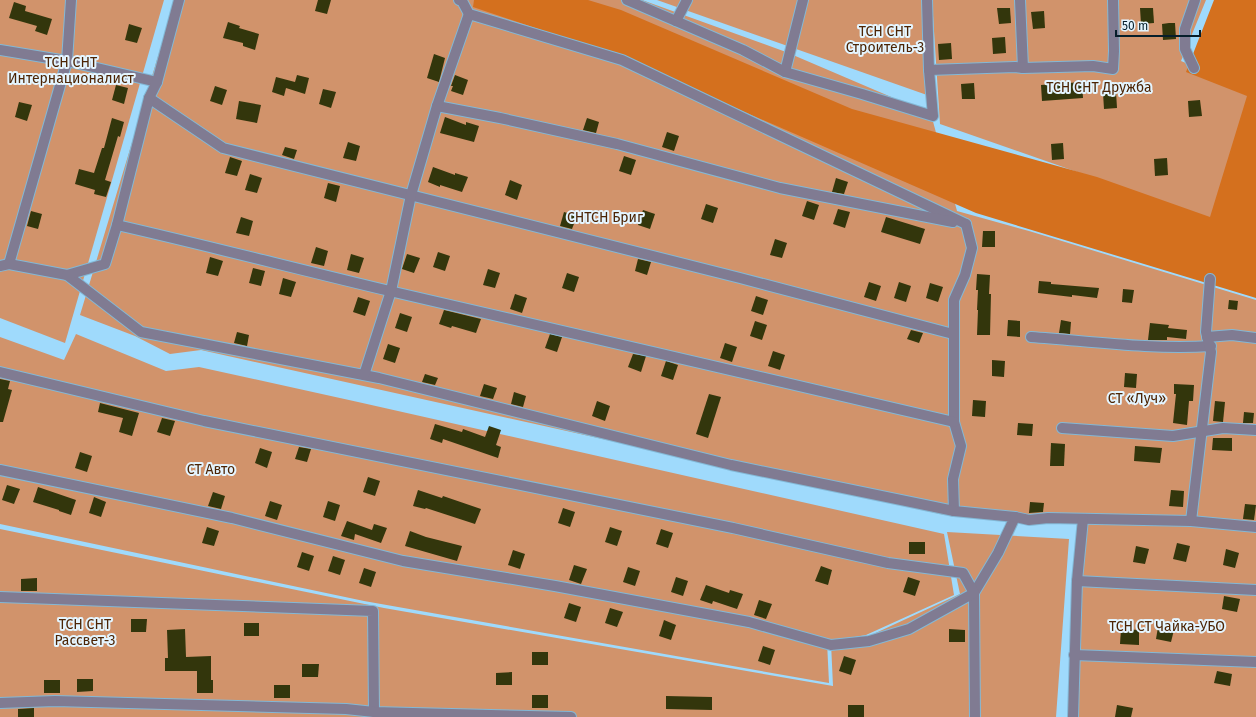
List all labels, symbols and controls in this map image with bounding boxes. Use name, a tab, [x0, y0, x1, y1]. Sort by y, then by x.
scale bar	[1116, 12, 1200, 38]
text: 50 m	[1122, 19, 1148, 33]
park label: ТСН СНТ Строитель-3	[846, 23, 924, 56]
park label: ТСН СНТ Интернационалист	[8, 54, 135, 87]
park label: ТСН СНТ Дружба	[1046, 79, 1152, 96]
park label: СНТСН Бриг	[567, 209, 643, 226]
park label: СТ «Луч»	[1108, 390, 1166, 407]
park label: СТ Авто	[187, 461, 235, 478]
park label: ТСН СНТ Рассвет-3	[54, 616, 116, 649]
park label: ТСН СТ Чайка-УБО	[1109, 618, 1225, 635]

